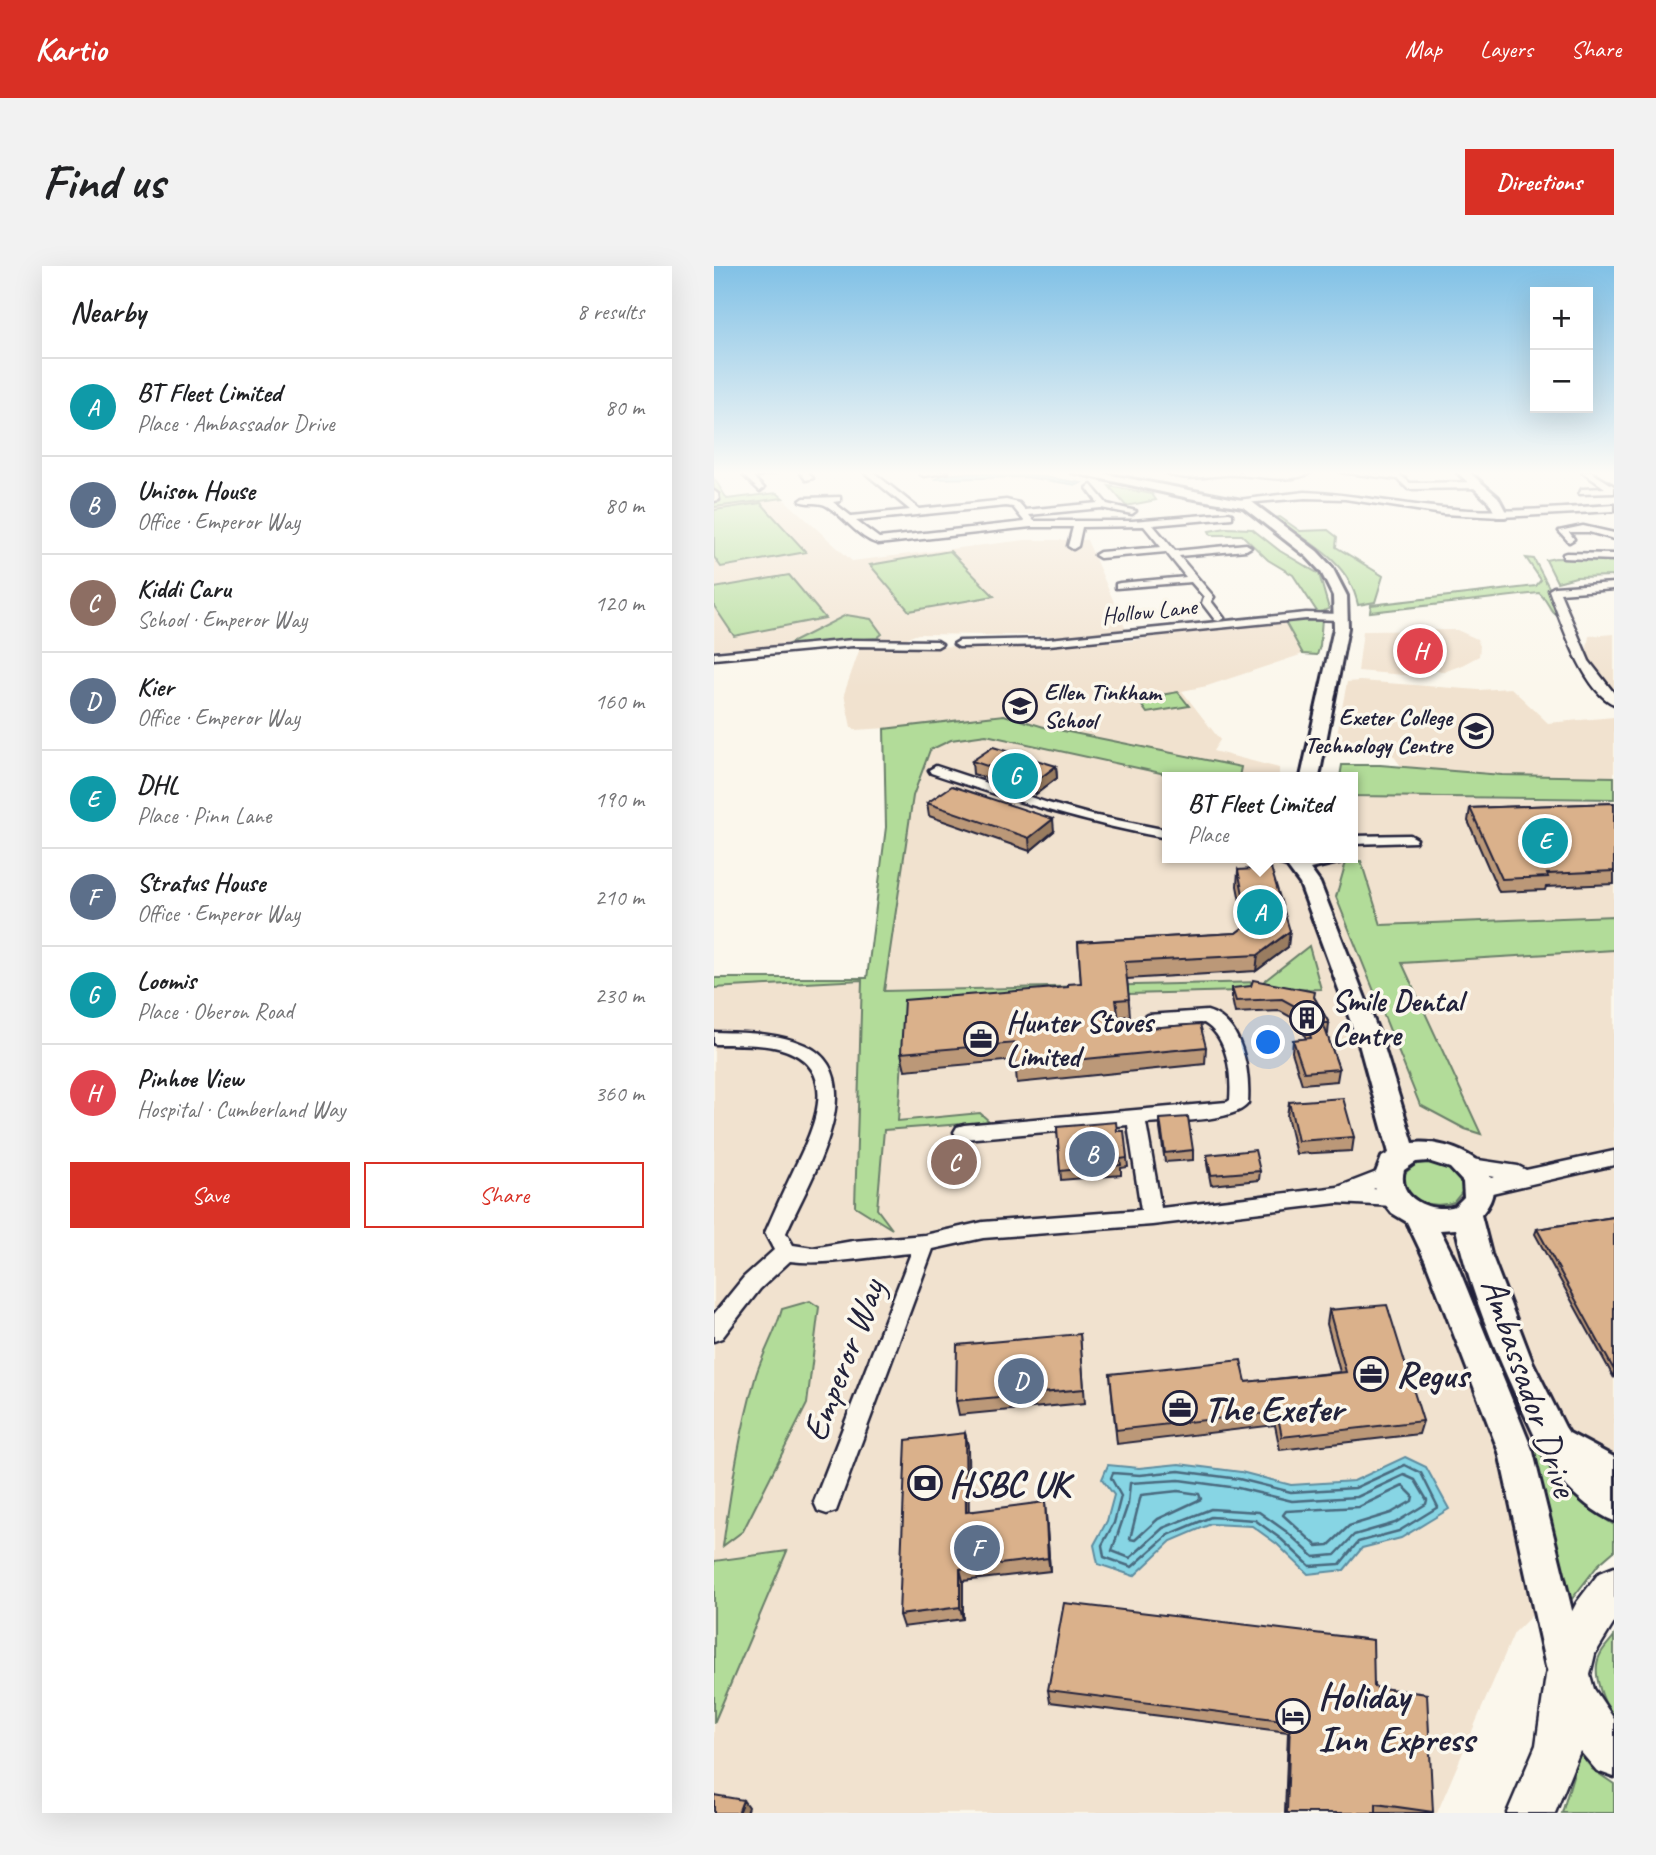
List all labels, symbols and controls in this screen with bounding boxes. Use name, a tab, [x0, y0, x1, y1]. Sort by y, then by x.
text: Kartio	[35, 28, 106, 70]
text: Map	[1405, 34, 1442, 64]
text: Layers	[1480, 34, 1533, 64]
text: Share	[1571, 34, 1621, 64]
button: Directions	[1465, 149, 1614, 215]
text: Find us	[42, 151, 164, 213]
map controls	[1530, 287, 1593, 413]
button: +	[1530, 287, 1593, 350]
text: Nearby	[70, 293, 146, 331]
text: 8 results	[577, 297, 644, 326]
button: −	[1530, 350, 1593, 413]
text: BT Fleet Limited	[137, 376, 281, 409]
text: A	[87, 393, 99, 422]
text: 80 m	[605, 393, 644, 422]
text: Place · Ambassador Drive	[137, 409, 335, 438]
text: Unison House	[137, 474, 255, 507]
text: B	[87, 491, 99, 520]
text: 80 m	[605, 491, 644, 520]
text: Office · Emperor Way	[137, 507, 300, 536]
text: Kiddi Caru	[137, 572, 231, 605]
text: C	[88, 589, 98, 618]
text: 120 m	[595, 589, 644, 618]
street label: Hollow Lane	[1100, 591, 1200, 631]
text: School · Emperor Way	[137, 605, 307, 634]
pin: H	[1397, 625, 1443, 677]
text: Kier	[137, 670, 174, 703]
place label: Ellen Tinkham School	[1044, 677, 1163, 735]
text: D	[86, 687, 100, 716]
text: 160 m	[595, 687, 644, 716]
school or university icon: Ellen Tinkham School	[1001, 687, 1039, 725]
place label: Exeter College Technology Centre	[1305, 702, 1454, 760]
text: Office · Emperor Way	[137, 703, 300, 732]
school or university icon: Exeter College Technology Centre	[1457, 712, 1495, 750]
pin: G	[992, 750, 1038, 802]
text: DHL	[137, 768, 178, 801]
popup	[1162, 772, 1358, 863]
text: E	[87, 785, 99, 814]
text: 190 m	[595, 785, 644, 814]
text: BT Fleet Limited	[1188, 787, 1332, 820]
text: Place · Pinn Lane	[137, 801, 271, 830]
pin: E	[1522, 815, 1568, 867]
text: Place	[1188, 820, 1228, 849]
text: Stratus House	[137, 866, 265, 899]
text: F	[88, 883, 98, 912]
text: 210 m	[595, 883, 644, 912]
pin: A	[1237, 886, 1283, 938]
text: Office · Emperor Way	[137, 899, 300, 928]
text: Loomis	[137, 964, 196, 997]
text: G	[87, 981, 99, 1010]
text: 230 m	[595, 981, 644, 1010]
place label: Smile Dental Centre	[1332, 982, 1468, 1054]
text: Place · Oberon Road	[137, 997, 293, 1026]
building icon: Smile Dental Centre	[1288, 999, 1326, 1037]
place label: Hunter Stoves Limited	[1006, 1003, 1156, 1075]
office icon: Hunter Stoves Limited	[962, 1020, 1000, 1058]
your location	[1251, 1025, 1285, 1059]
text: Pinhoe View	[137, 1062, 243, 1095]
text: H	[86, 1079, 100, 1108]
text: 360 m	[595, 1079, 644, 1108]
text: Hospital · Cumberland Way	[137, 1095, 345, 1124]
pin: B	[1069, 1128, 1115, 1180]
pin: C	[931, 1136, 977, 1188]
button: Save	[70, 1162, 350, 1228]
button: Share	[364, 1162, 644, 1228]
street label: Emperor Way	[791, 1270, 896, 1447]
street label: Ambassador Drive	[1471, 1272, 1590, 1504]
place label: Regus	[1396, 1351, 1472, 1398]
pin: D	[998, 1355, 1044, 1407]
office icon: Regus	[1352, 1355, 1390, 1393]
place label: The Exeter	[1204, 1385, 1347, 1432]
office icon: The Exeter	[1161, 1389, 1199, 1427]
place label: HSBC UK	[949, 1460, 1075, 1507]
bank icon: HSBC UK	[906, 1464, 944, 1502]
pin: F	[954, 1522, 1000, 1574]
place label: Holiday Inn Express	[1318, 1672, 1478, 1762]
hotel icon: Holiday Inn Express	[1274, 1697, 1312, 1735]

